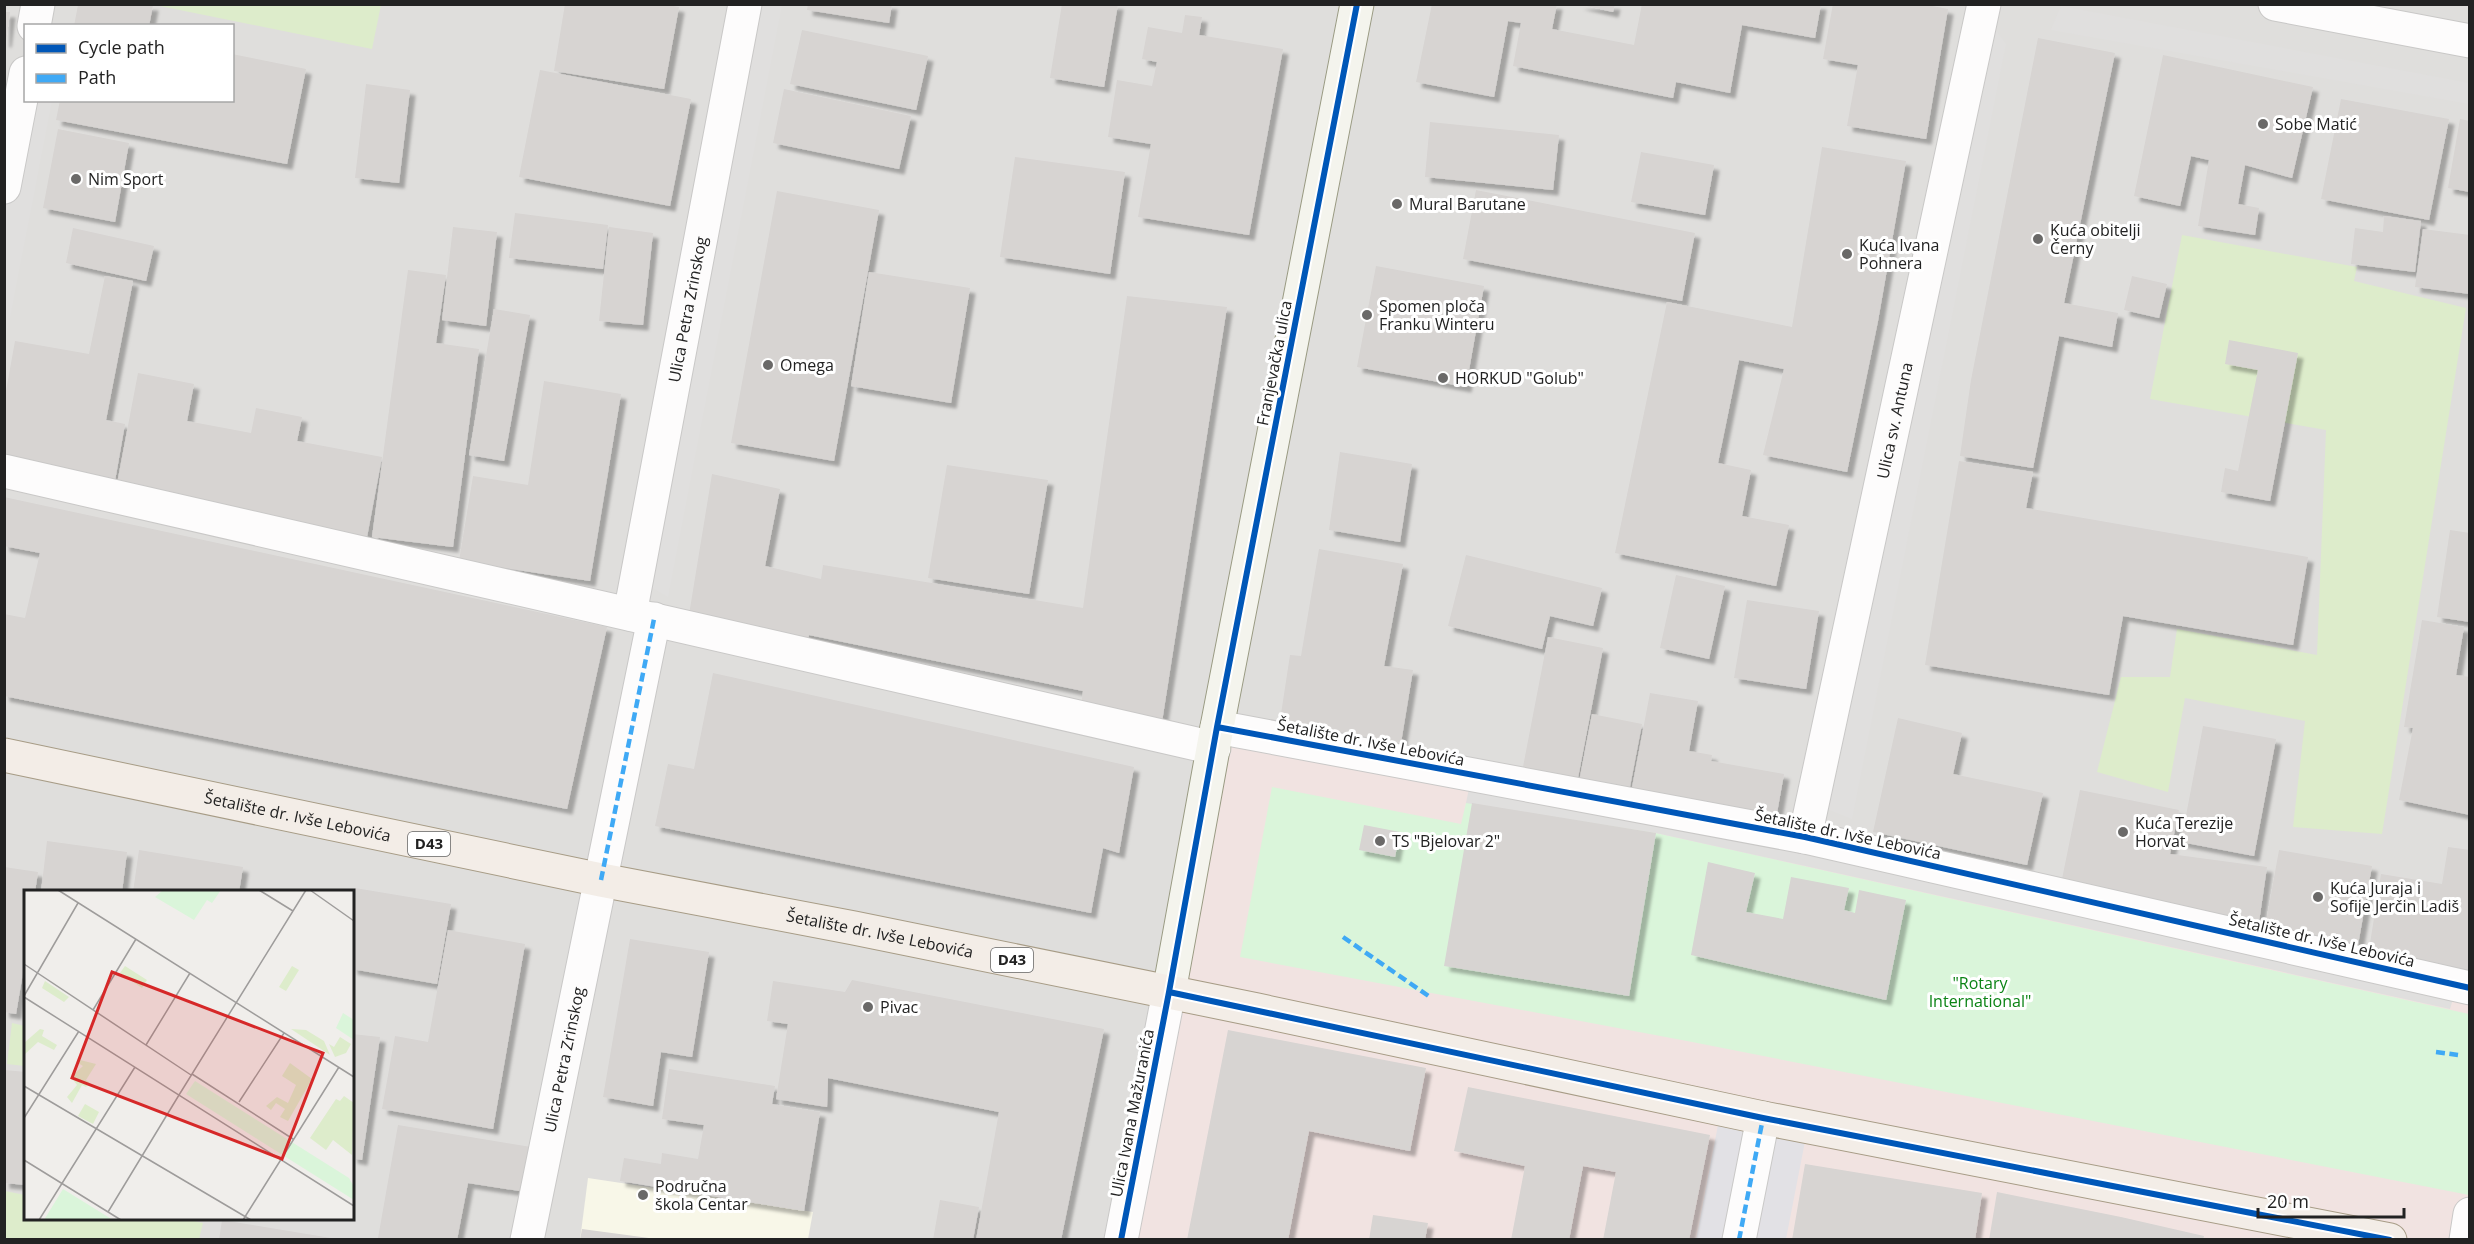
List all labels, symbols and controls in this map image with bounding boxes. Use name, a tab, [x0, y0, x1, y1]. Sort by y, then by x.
legend	[24, 24, 234, 102]
text: Cycle path	[78, 35, 165, 59]
text: Path	[78, 65, 116, 89]
place label: Sobe Matić	[2275, 113, 2357, 135]
marker: Sobe Matić	[2256, 117, 2270, 131]
place label: Nim Sport	[88, 168, 164, 190]
marker: Nim Sport	[69, 172, 83, 186]
place label: Mural Barutane	[1409, 193, 1526, 215]
marker: Mural Barutane	[1390, 197, 1404, 211]
place label: Kuća obitelji Černy	[2050, 219, 2141, 259]
marker: Kuća obitelji Černy	[2031, 232, 2045, 246]
street label: Ulica Petra Zrinskog	[663, 234, 712, 384]
place label: Kuća Ivana Pohnera	[1859, 234, 1939, 274]
marker: Kuća Ivana Pohnera	[1840, 247, 1854, 261]
place label: Spomen ploča Franku Winteru	[1379, 295, 1495, 335]
street label: Franjevačka ulica	[1251, 299, 1297, 427]
marker: Spomen ploča Franku Winteru	[1360, 308, 1374, 322]
place label: Omega	[780, 354, 834, 376]
marker: Omega	[761, 358, 775, 372]
street label: Ulica sv. Antuna	[1871, 360, 1918, 481]
place label: HORKUD "Golub"	[1455, 367, 1584, 389]
marker: HORKUD "Golub"	[1436, 371, 1450, 385]
street label: Šetalište dr. Ivše Lebovića	[1276, 713, 1466, 771]
street label: Šetalište dr. Ivše Lebovića	[202, 786, 393, 847]
street label: Šetalište dr. Ivše Lebovića	[1753, 803, 1943, 865]
place label: Kuća Terezije Horvat	[2135, 812, 2233, 852]
marker: Kuća Terezije Horvat	[2116, 825, 2130, 839]
place label: TS "Bjelovar 2"	[1392, 830, 1500, 852]
road number: D43	[408, 832, 450, 856]
marker: TS "Bjelovar 2"	[1373, 834, 1387, 848]
place label: Kuća Juraja i Sofije Jerčin Ladiš	[2330, 877, 2459, 917]
inset map	[24, 890, 354, 1220]
marker: Kuća Juraja i Sofije Jerčin Ladiš	[2311, 890, 2325, 904]
street label: Šetalište dr. Ivše Lebovića	[785, 904, 975, 963]
street label: Šetalište dr. Ivše Lebovića	[2227, 908, 2417, 972]
road number: D43	[991, 948, 1033, 972]
park label: "Rotary International"	[1929, 972, 2031, 1012]
street label: Ulica Petra Zrinskog	[538, 985, 590, 1135]
place label: Pivac	[880, 996, 919, 1018]
marker: Pivac	[861, 1000, 875, 1014]
street label: Ulica Ivana Mažuranića	[1105, 1027, 1159, 1199]
place label: Područna škola Centar	[655, 1175, 748, 1215]
scale bar	[2258, 1181, 2404, 1219]
marker: Područna škola Centar	[636, 1188, 650, 1202]
text: 20 m	[2267, 1189, 2309, 1213]

